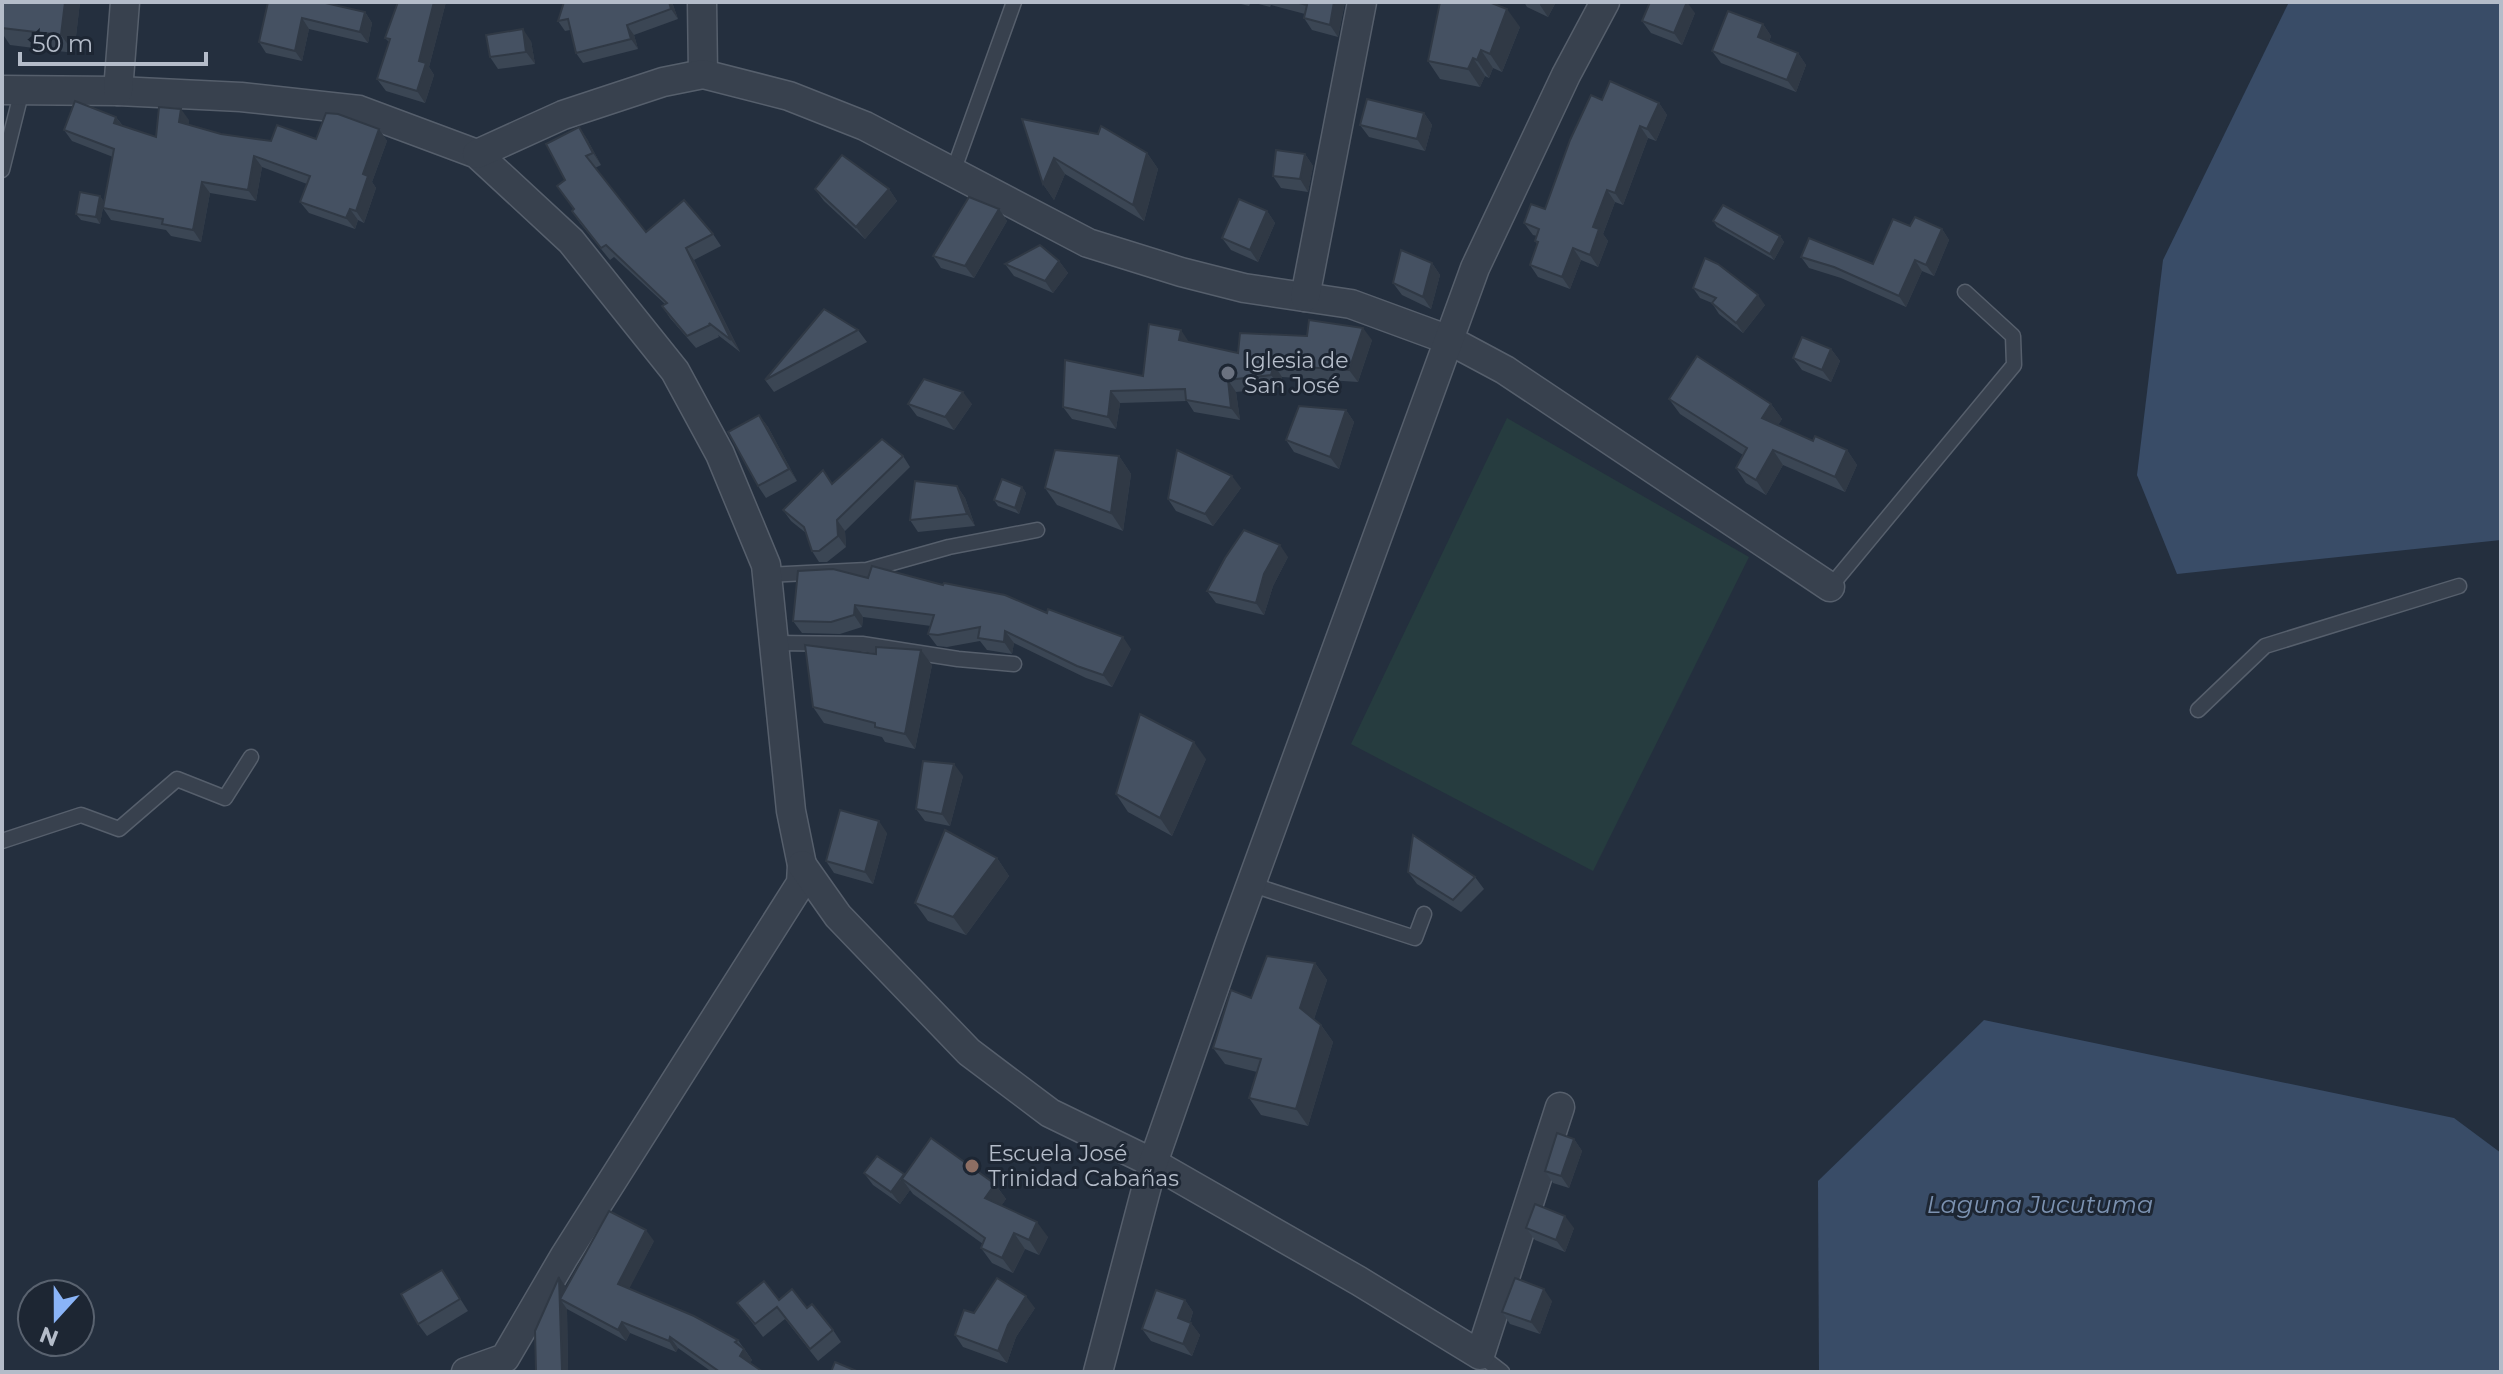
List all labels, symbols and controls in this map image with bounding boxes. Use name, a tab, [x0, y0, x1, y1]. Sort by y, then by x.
scale bar	[20, 16, 206, 66]
text: 50 m	[32, 29, 93, 58]
place label: Iglesia de San José	[1244, 347, 1349, 399]
marker: Iglesia de San José	[1219, 364, 1237, 382]
place label: Escuela José Trinidad Cabañas	[988, 1140, 1179, 1192]
marker: Escuela José Trinidad Cabañas	[963, 1157, 981, 1175]
water label: Laguna Jucutuma	[1927, 1190, 2153, 1219]
north arrow	[16, 1278, 96, 1358]
text: N	[36, 1320, 62, 1352]

